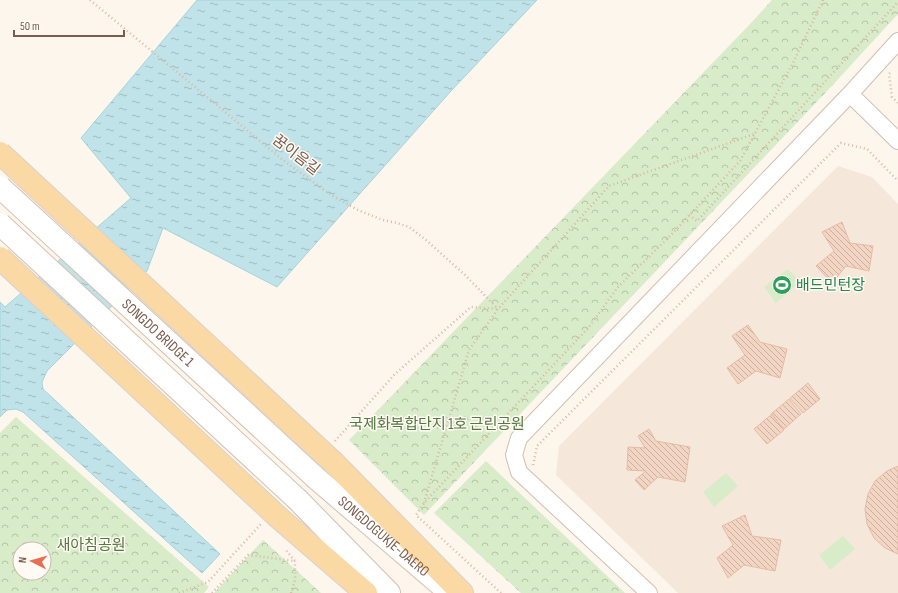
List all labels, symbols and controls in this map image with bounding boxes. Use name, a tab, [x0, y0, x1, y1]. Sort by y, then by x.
scale bar	[14, 12, 124, 38]
text: 50 m	[20, 19, 40, 34]
street label: 꿈이음길	[268, 131, 324, 179]
sports icon: 배드민턴장	[771, 274, 793, 296]
place label: 배드민턴장	[796, 276, 865, 295]
street label: SONGDO BRIDGE 1	[118, 295, 199, 371]
park label: 국제화복합단지 1호 근린공원	[349, 415, 525, 434]
street label: SONGDOGUKJE-DAERO	[334, 492, 434, 581]
park label: 새아침공원	[56, 536, 126, 555]
north arrow	[12, 541, 52, 581]
text: N	[16, 556, 29, 564]

